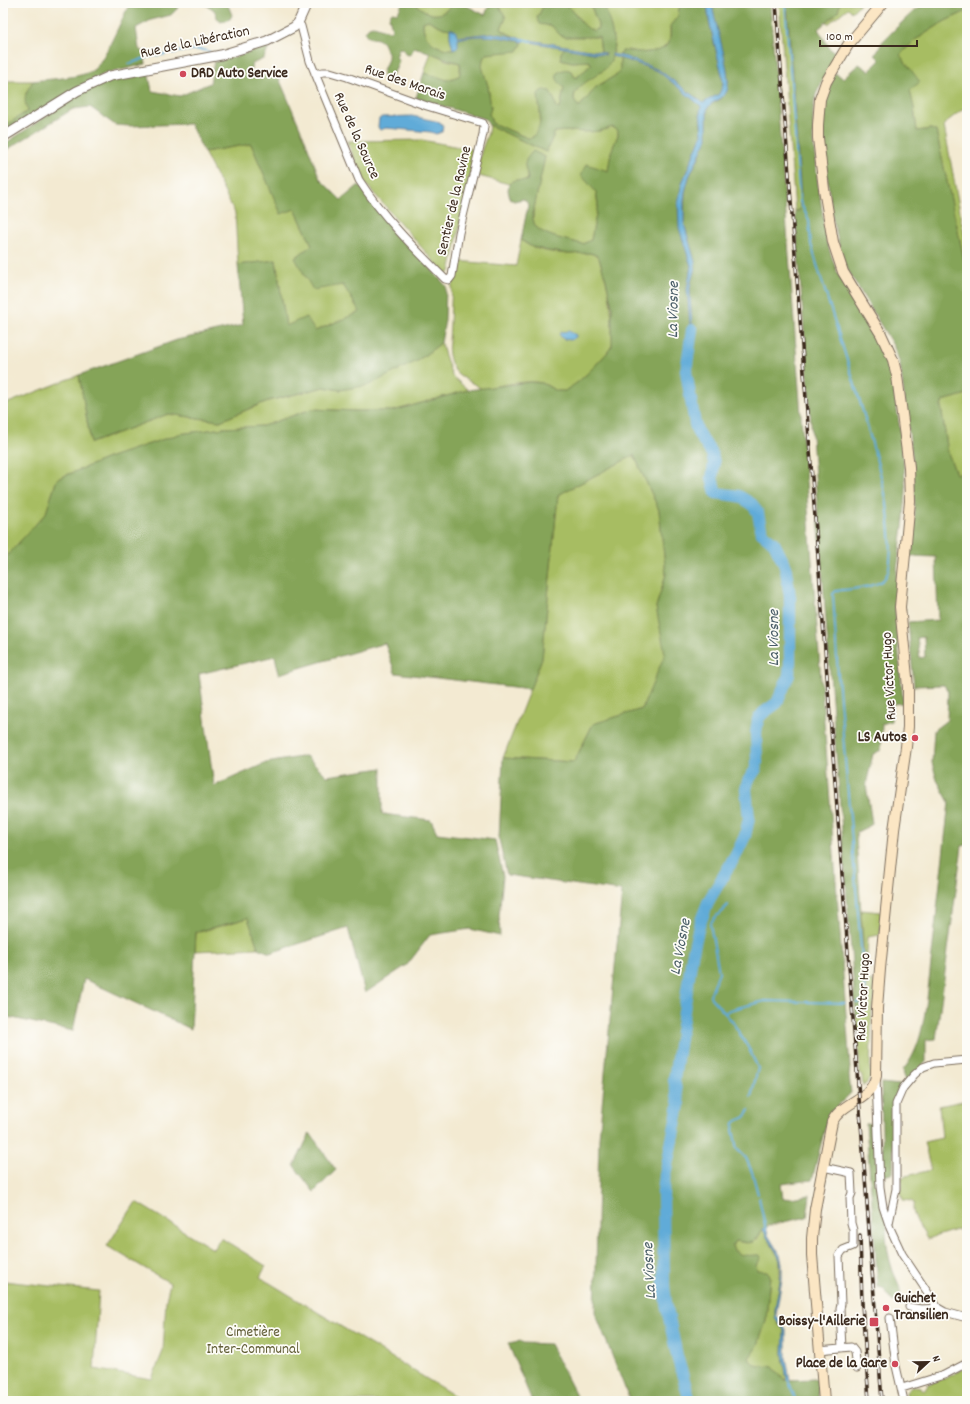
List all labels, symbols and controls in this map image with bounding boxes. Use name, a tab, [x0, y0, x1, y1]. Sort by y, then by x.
street label: Rue de la Libération	[138, 21, 252, 65]
scale bar	[820, 22, 917, 48]
text: 100 m	[826, 29, 853, 46]
street label: Rue des Marais	[361, 59, 449, 107]
place label: DRD Auto Service	[191, 63, 288, 85]
marker: DRD Auto Service	[178, 69, 188, 79]
street label: Rue de la Source	[327, 89, 385, 183]
street label: Sentier de la Ravine	[432, 144, 478, 258]
water label: La Viosne	[662, 281, 686, 339]
water label: La Viosne	[763, 609, 786, 666]
street label: Rue Victor Hugo	[877, 631, 903, 721]
place label: LS Autos	[858, 727, 907, 749]
marker: LS Autos	[910, 733, 920, 743]
water label: La Viosne	[664, 916, 698, 977]
street label: Rue Victor Hugo	[851, 952, 877, 1042]
water label: La Viosne	[637, 1241, 663, 1300]
place label: Guichet Transilien	[894, 1288, 949, 1327]
marker: Guichet Transilien	[881, 1303, 891, 1313]
place label: Boissy-l'Aillerie	[779, 1311, 865, 1333]
marker: Boissy-l'Aillerie	[868, 1316, 880, 1328]
park label: Cimetière Inter-Communal	[206, 1322, 300, 1361]
north arrow	[908, 1342, 948, 1382]
place label: Place de la Gare	[796, 1353, 887, 1375]
text: N	[927, 1353, 944, 1365]
marker: Place de la Gare	[890, 1359, 900, 1369]

